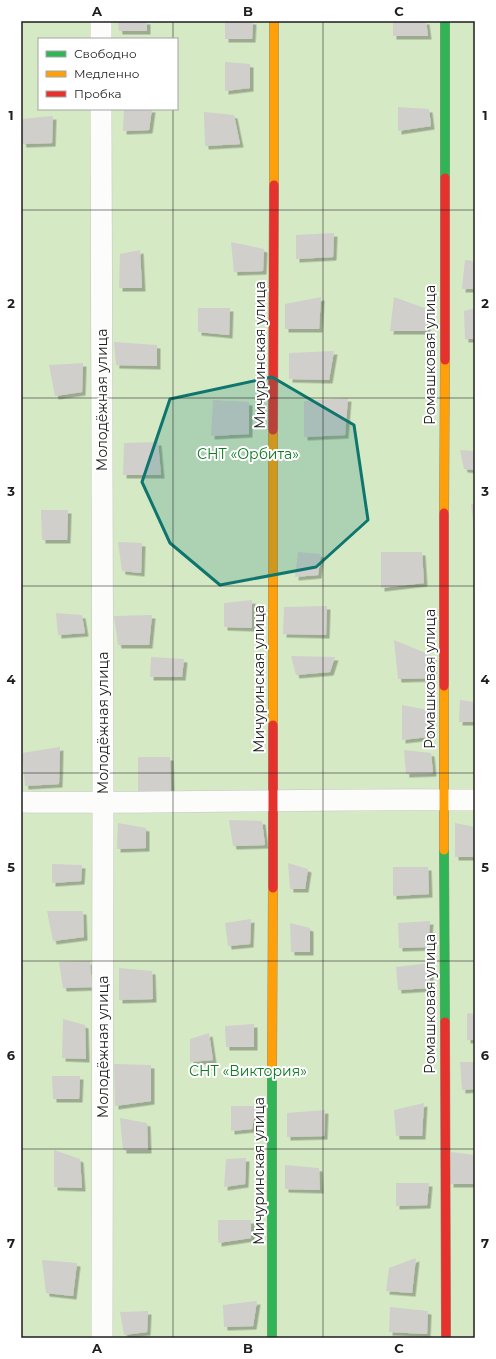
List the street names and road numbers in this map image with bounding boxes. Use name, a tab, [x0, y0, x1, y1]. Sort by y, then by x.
street label: Мичуринская улица	[251, 281, 269, 429]
street label: Ромашковая улица	[421, 285, 439, 425]
street label: Молодёжная улица	[93, 329, 111, 471]
street label: Мичуринская улица	[250, 605, 268, 753]
street label: Ромашковая улица	[421, 609, 439, 749]
street label: Молодёжная улица	[94, 652, 112, 794]
street label: Ромашковая улица	[421, 934, 439, 1074]
street label: Молодёжная улица	[94, 976, 112, 1118]
street label: Мичуринская улица	[250, 1097, 268, 1245]

